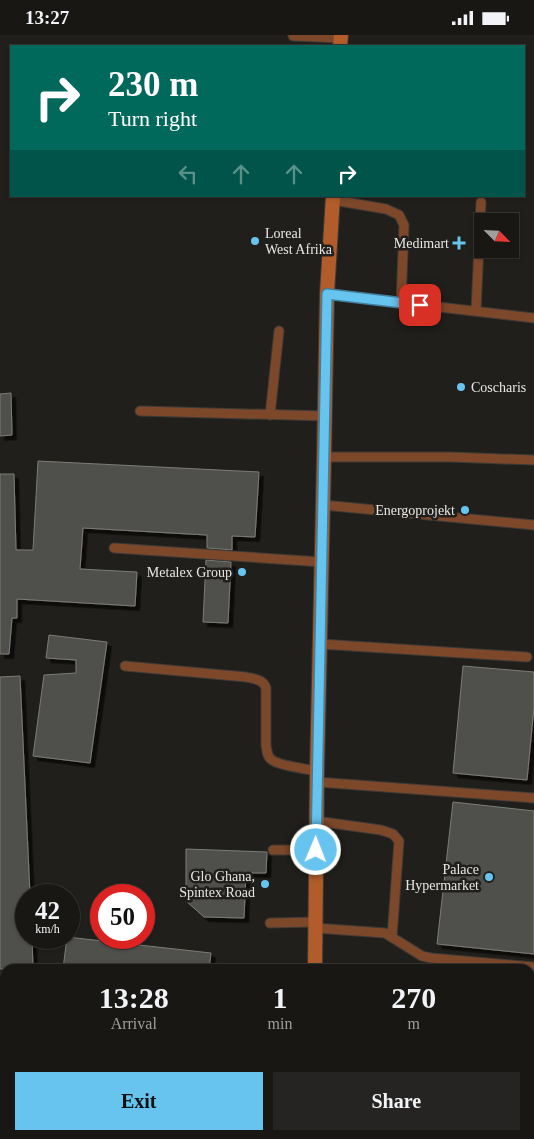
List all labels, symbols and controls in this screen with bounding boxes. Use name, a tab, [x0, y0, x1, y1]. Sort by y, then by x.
text: 13:27	[25, 7, 69, 28]
icon: right	[25, 65, 90, 130]
text: 230 m	[108, 65, 198, 104]
text: Turn right	[108, 106, 197, 131]
icon: left	[174, 160, 202, 188]
icon: ahead	[227, 160, 255, 188]
icon: ahead	[280, 160, 308, 188]
icon: right	[333, 160, 361, 188]
north arrow	[474, 213, 519, 257]
map controls	[474, 213, 519, 258]
place label: Loreal West Afrika	[265, 226, 333, 257]
marker: Loreal West Afrika	[249, 235, 261, 247]
place label: Medimart	[394, 236, 449, 251]
marker: Medimart	[453, 237, 465, 249]
pin	[399, 284, 441, 326]
icon: arrive	[406, 291, 434, 319]
place label: Coscharis	[471, 380, 526, 395]
marker: Coscharis	[455, 381, 467, 393]
place label: Energoprojekt	[375, 503, 455, 518]
marker: Energoprojekt	[459, 504, 471, 516]
place label: Metalex Group	[147, 565, 232, 580]
marker: Metalex Group	[236, 566, 248, 578]
position arrow	[289, 823, 341, 875]
place label: Palace Hypermarket	[405, 862, 479, 893]
place label: Glo Ghana, Spintex Road	[179, 869, 255, 900]
marker: Palace Hypermarket	[483, 871, 495, 883]
marker: Glo Ghana, Spintex Road	[259, 878, 271, 890]
speed limit sign: 50	[90, 884, 155, 949]
text: 42	[35, 897, 60, 924]
text: km/h	[35, 922, 60, 936]
text: 13:28	[99, 981, 169, 1014]
text: 1	[272, 981, 287, 1014]
text: 270	[391, 981, 436, 1014]
text: Arrival	[111, 1015, 157, 1032]
text: min	[268, 1015, 292, 1032]
text: m	[407, 1015, 420, 1032]
button: Exit	[15, 1072, 263, 1130]
button: Share	[273, 1072, 520, 1130]

